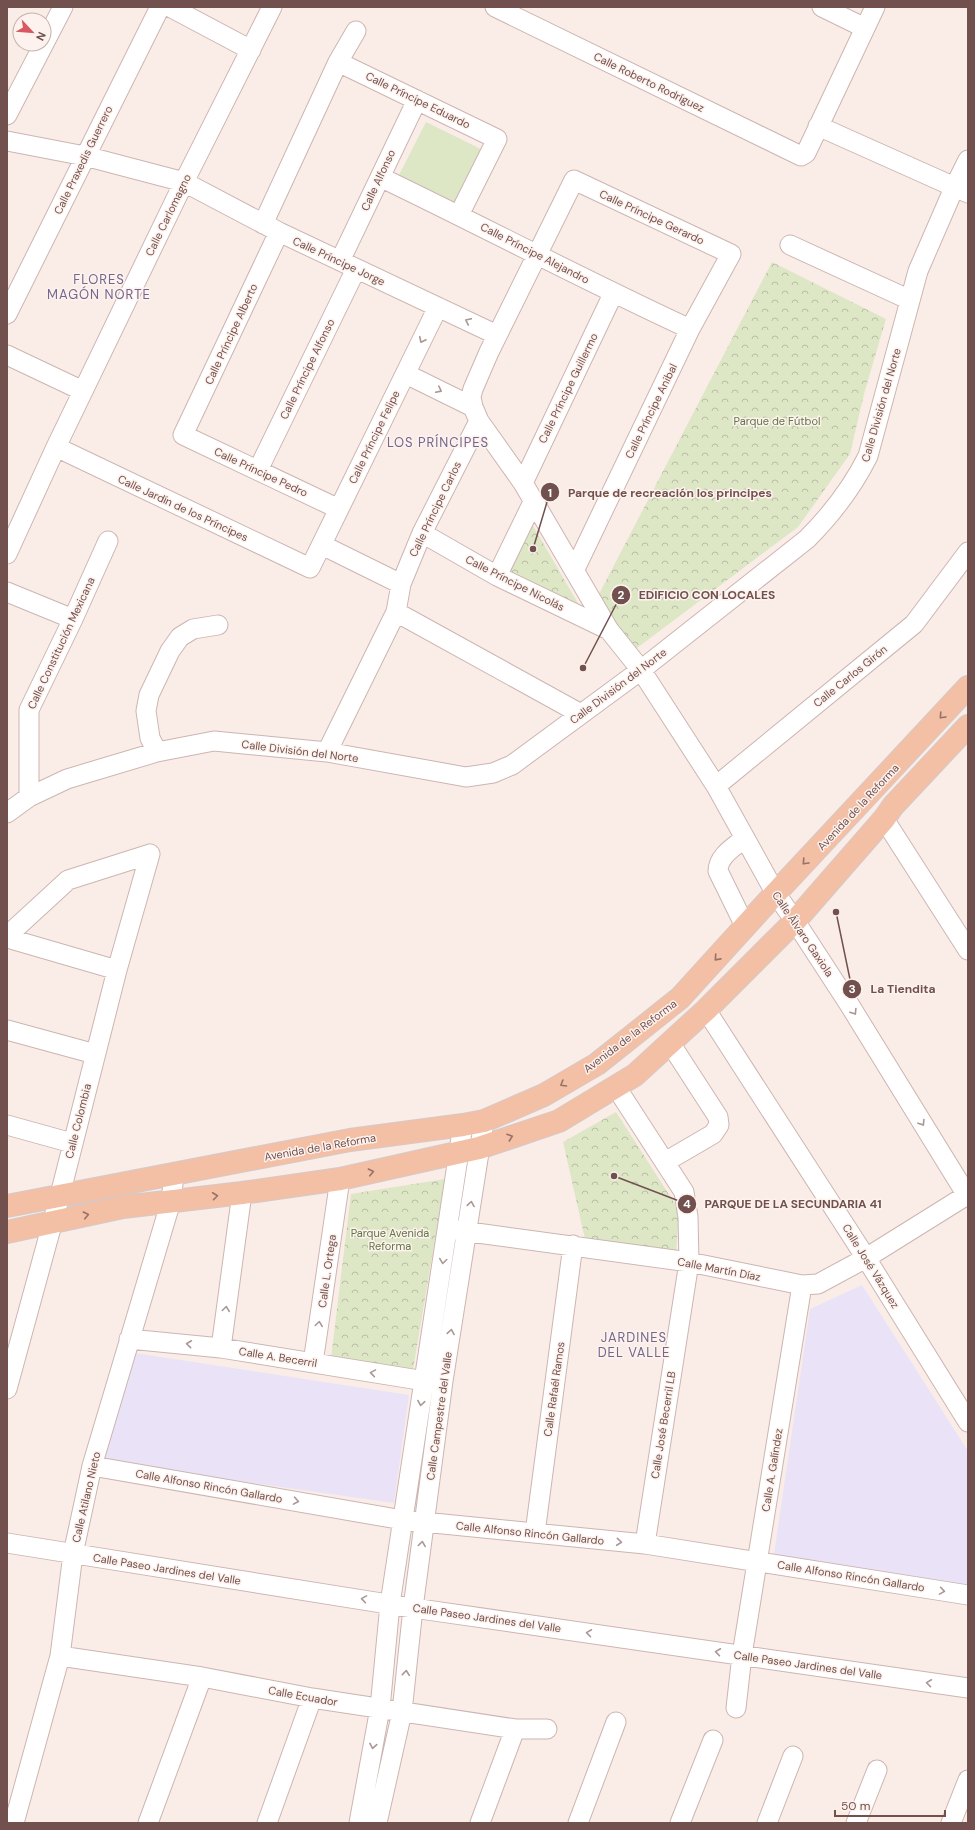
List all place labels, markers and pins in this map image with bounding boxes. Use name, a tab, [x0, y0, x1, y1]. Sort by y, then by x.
callout: Parque de recreación los principes	[540, 480, 780, 504]
callout: EDIFICIO CON LOCALES	[611, 583, 784, 607]
callout: La Tiendita	[842, 977, 943, 1001]
callout: PARQUE DE LA SECUNDARIA 41	[677, 1192, 890, 1216]

